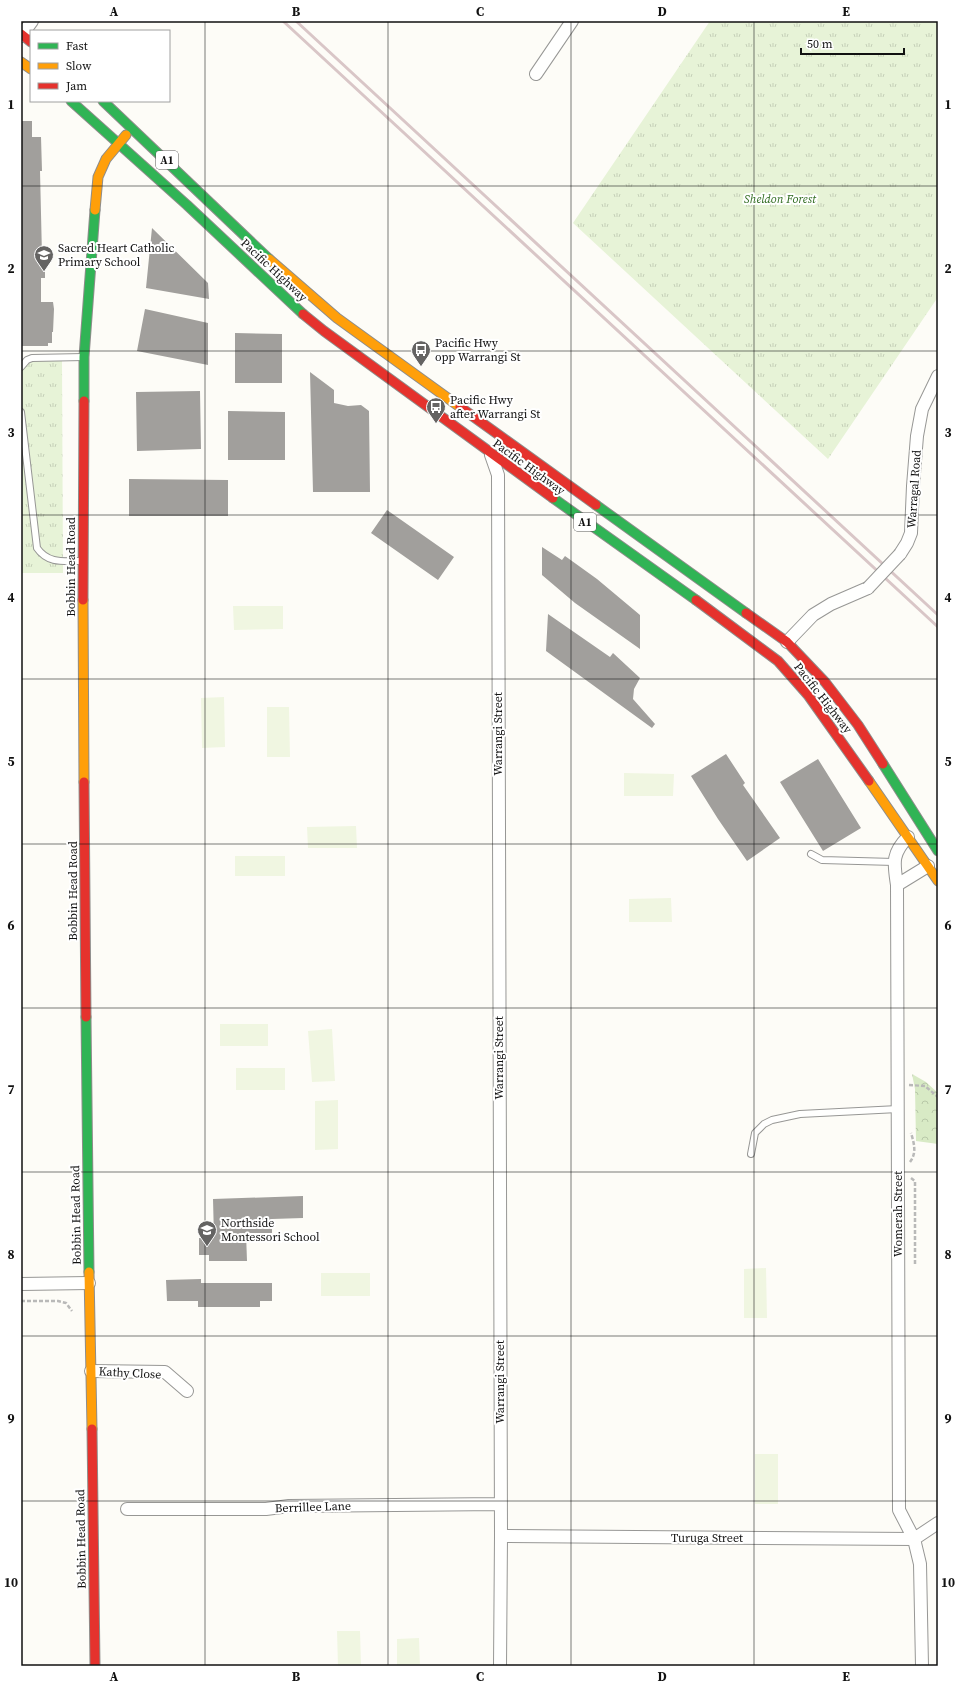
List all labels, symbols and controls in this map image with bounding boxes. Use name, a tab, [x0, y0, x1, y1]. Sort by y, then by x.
text: A	[110, 3, 119, 20]
text: B	[292, 3, 301, 20]
text: C	[476, 3, 484, 20]
text: D	[657, 3, 667, 20]
text: E	[842, 3, 850, 20]
legend	[30, 30, 170, 102]
scale bar	[801, 30, 904, 56]
text: 50 m	[807, 36, 833, 52]
text: Fast	[66, 38, 88, 54]
text: Slow	[66, 58, 92, 74]
text: Jam	[65, 78, 87, 94]
text: 1	[7, 96, 15, 113]
text: 1	[944, 96, 952, 113]
road number: A1	[156, 151, 178, 169]
park label: Sheldon Forest	[744, 191, 817, 207]
street label: Pacific Highway	[237, 235, 311, 306]
place label: Sacred Heart Catholic Primary School	[58, 240, 174, 270]
school or university icon: Sacred Heart Catholic Primary School	[33, 244, 55, 272]
text: 2	[7, 260, 15, 277]
text: 2	[944, 260, 952, 277]
place label: Pacific Hwy opp Warrangi St	[435, 335, 520, 365]
bus stop icon: Pacific Hwy opp Warrangi St	[410, 339, 432, 367]
place label: Pacific Hwy after Warrangi St	[450, 392, 540, 422]
bus stop icon: Pacific Hwy after Warrangi St	[425, 396, 447, 424]
text: 3	[7, 424, 15, 441]
text: 3	[944, 424, 952, 441]
street label: Pacific Highway	[490, 435, 569, 499]
street label: Warragal Road	[903, 449, 925, 529]
road number: A1	[574, 513, 596, 531]
street label: Bobbin Head Road	[63, 517, 79, 617]
text: 4	[7, 589, 15, 606]
text: 4	[944, 589, 952, 606]
street label: Pacific Highway	[790, 659, 856, 737]
street label: Warrangi Street	[490, 692, 506, 776]
text: 5	[7, 753, 15, 770]
text: 5	[944, 753, 952, 770]
street label: Bobbin Head Road	[65, 841, 81, 941]
text: 6	[7, 917, 15, 934]
text: 6	[944, 917, 952, 934]
street label: Warrangi Street	[491, 1016, 507, 1100]
text: 7	[7, 1081, 15, 1098]
text: 7	[944, 1081, 952, 1098]
street label: Bobbin Head Road	[67, 1165, 85, 1265]
street label: Womerah Street	[890, 1171, 906, 1257]
place label: Northside Montessori School	[221, 1215, 320, 1245]
school or university icon: Northside Montessori School	[196, 1219, 218, 1247]
text: 8	[7, 1246, 15, 1263]
text: 8	[944, 1246, 952, 1263]
street label: Warrangi Street	[492, 1340, 508, 1424]
street label: Kathy Close	[98, 1363, 162, 1383]
text: 9	[7, 1410, 15, 1427]
text: 9	[944, 1410, 952, 1427]
street label: Bobbin Head Road	[72, 1489, 90, 1589]
street label: Berrillee Lane	[275, 1498, 351, 1516]
street label: Turuga Street	[671, 1530, 743, 1546]
text: 10	[4, 1574, 18, 1591]
text: 10	[941, 1574, 955, 1591]
text: A	[110, 1668, 119, 1685]
text: B	[292, 1668, 301, 1685]
text: C	[476, 1668, 484, 1685]
text: D	[657, 1668, 667, 1685]
text: E	[842, 1668, 850, 1685]

